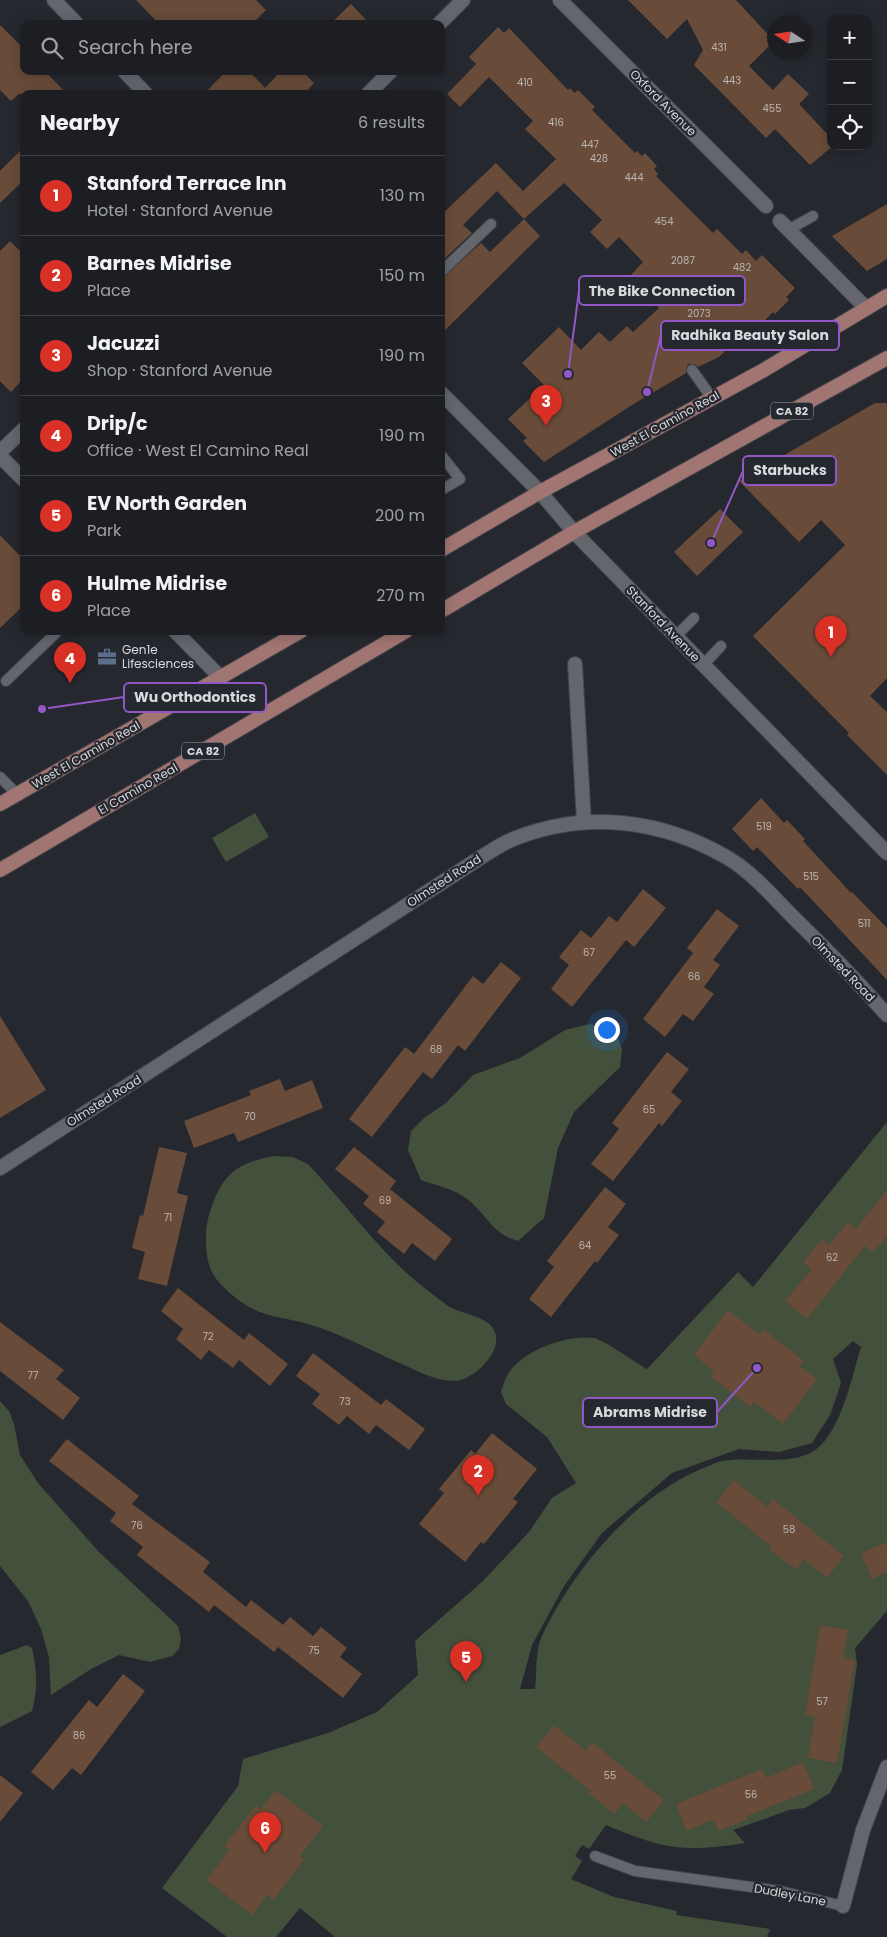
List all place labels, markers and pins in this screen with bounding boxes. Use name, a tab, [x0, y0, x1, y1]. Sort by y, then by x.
callout: The Bike Connection	[579, 276, 745, 305]
callout: Radhika Beauty Salon	[661, 321, 839, 350]
pin: 3	[530, 385, 562, 426]
callout: Starbucks	[743, 456, 836, 485]
pin: 1	[815, 616, 847, 657]
place label: Gen1e Lifesciences	[122, 641, 194, 672]
pin: 4	[54, 642, 86, 683]
office icon: Gen1e Lifesciences	[96, 646, 118, 668]
callout: Wu Orthodontics	[124, 683, 266, 712]
callout: Abrams Midrise	[583, 1398, 717, 1427]
pin: 2	[462, 1455, 494, 1496]
pin: 5	[450, 1641, 482, 1682]
pin: 6	[249, 1812, 281, 1853]

